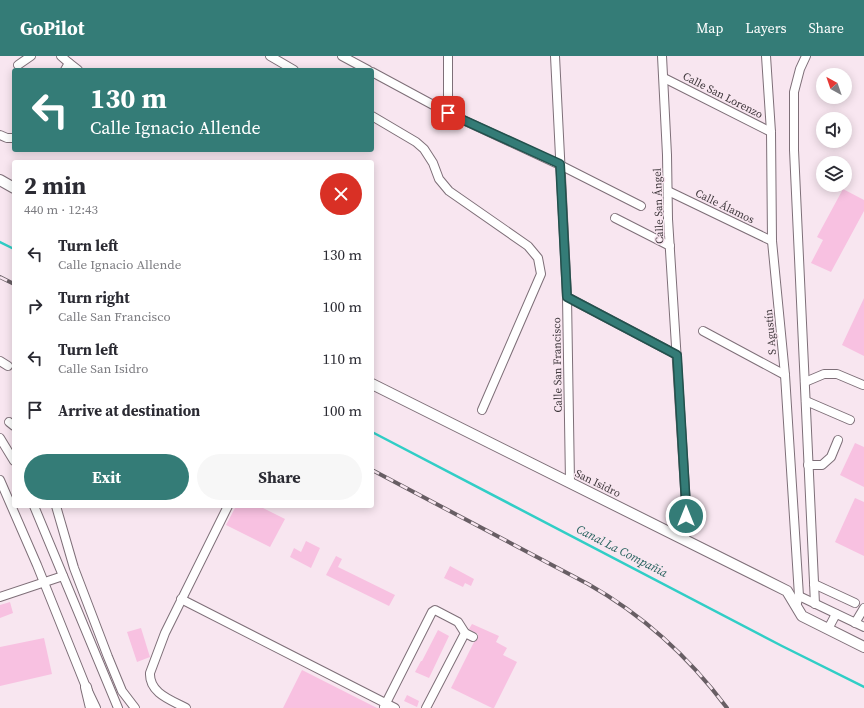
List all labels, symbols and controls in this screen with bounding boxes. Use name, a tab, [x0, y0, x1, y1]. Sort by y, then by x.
text: GoPilot	[20, 15, 85, 41]
text: Map	[696, 18, 723, 38]
text: Layers	[745, 18, 787, 38]
text: Share	[809, 18, 844, 38]
north arrow	[816, 68, 852, 104]
map controls	[816, 68, 852, 192]
street label: Calle San Lorenzo	[680, 69, 765, 122]
text: 130 m	[90, 79, 167, 117]
icon: left	[24, 84, 76, 136]
pin	[431, 96, 465, 130]
icon: arrive	[437, 102, 459, 124]
button: sound	[816, 112, 852, 148]
text: Calle Ignacio Allende	[90, 115, 261, 140]
button: layers	[816, 156, 852, 192]
street label: Calle San Ángel	[650, 168, 667, 244]
text: 2 min	[24, 169, 86, 202]
button: close	[320, 173, 362, 215]
street label: Calle Álamos	[693, 186, 757, 227]
text: 440 m · 12:43	[24, 201, 98, 218]
text: Turn left	[58, 235, 118, 256]
icon: left	[24, 243, 46, 265]
text: 130 m	[322, 244, 362, 265]
text: Calle Ignacio Allende	[58, 256, 181, 273]
text: Turn right	[58, 287, 130, 308]
icon: right	[24, 295, 46, 317]
text: 100 m	[322, 296, 362, 317]
text: Calle San Francisco	[58, 308, 171, 325]
street label: S Agustín	[761, 308, 780, 355]
street label: Calle San Francisco	[549, 317, 566, 413]
text: Turn left	[58, 339, 118, 360]
icon: left	[24, 347, 46, 369]
text: 110 m	[322, 348, 362, 369]
text: Calle San Isidro	[58, 360, 148, 377]
icon: arrive	[24, 399, 46, 421]
text: Arrive at destination	[58, 400, 200, 421]
text: 100 m	[322, 400, 362, 421]
button: Exit	[24, 454, 189, 500]
button: Share	[197, 454, 362, 500]
street label: San Isidro	[572, 466, 623, 501]
position arrow	[665, 495, 707, 537]
water label: Canal La Compañia	[574, 521, 671, 581]

